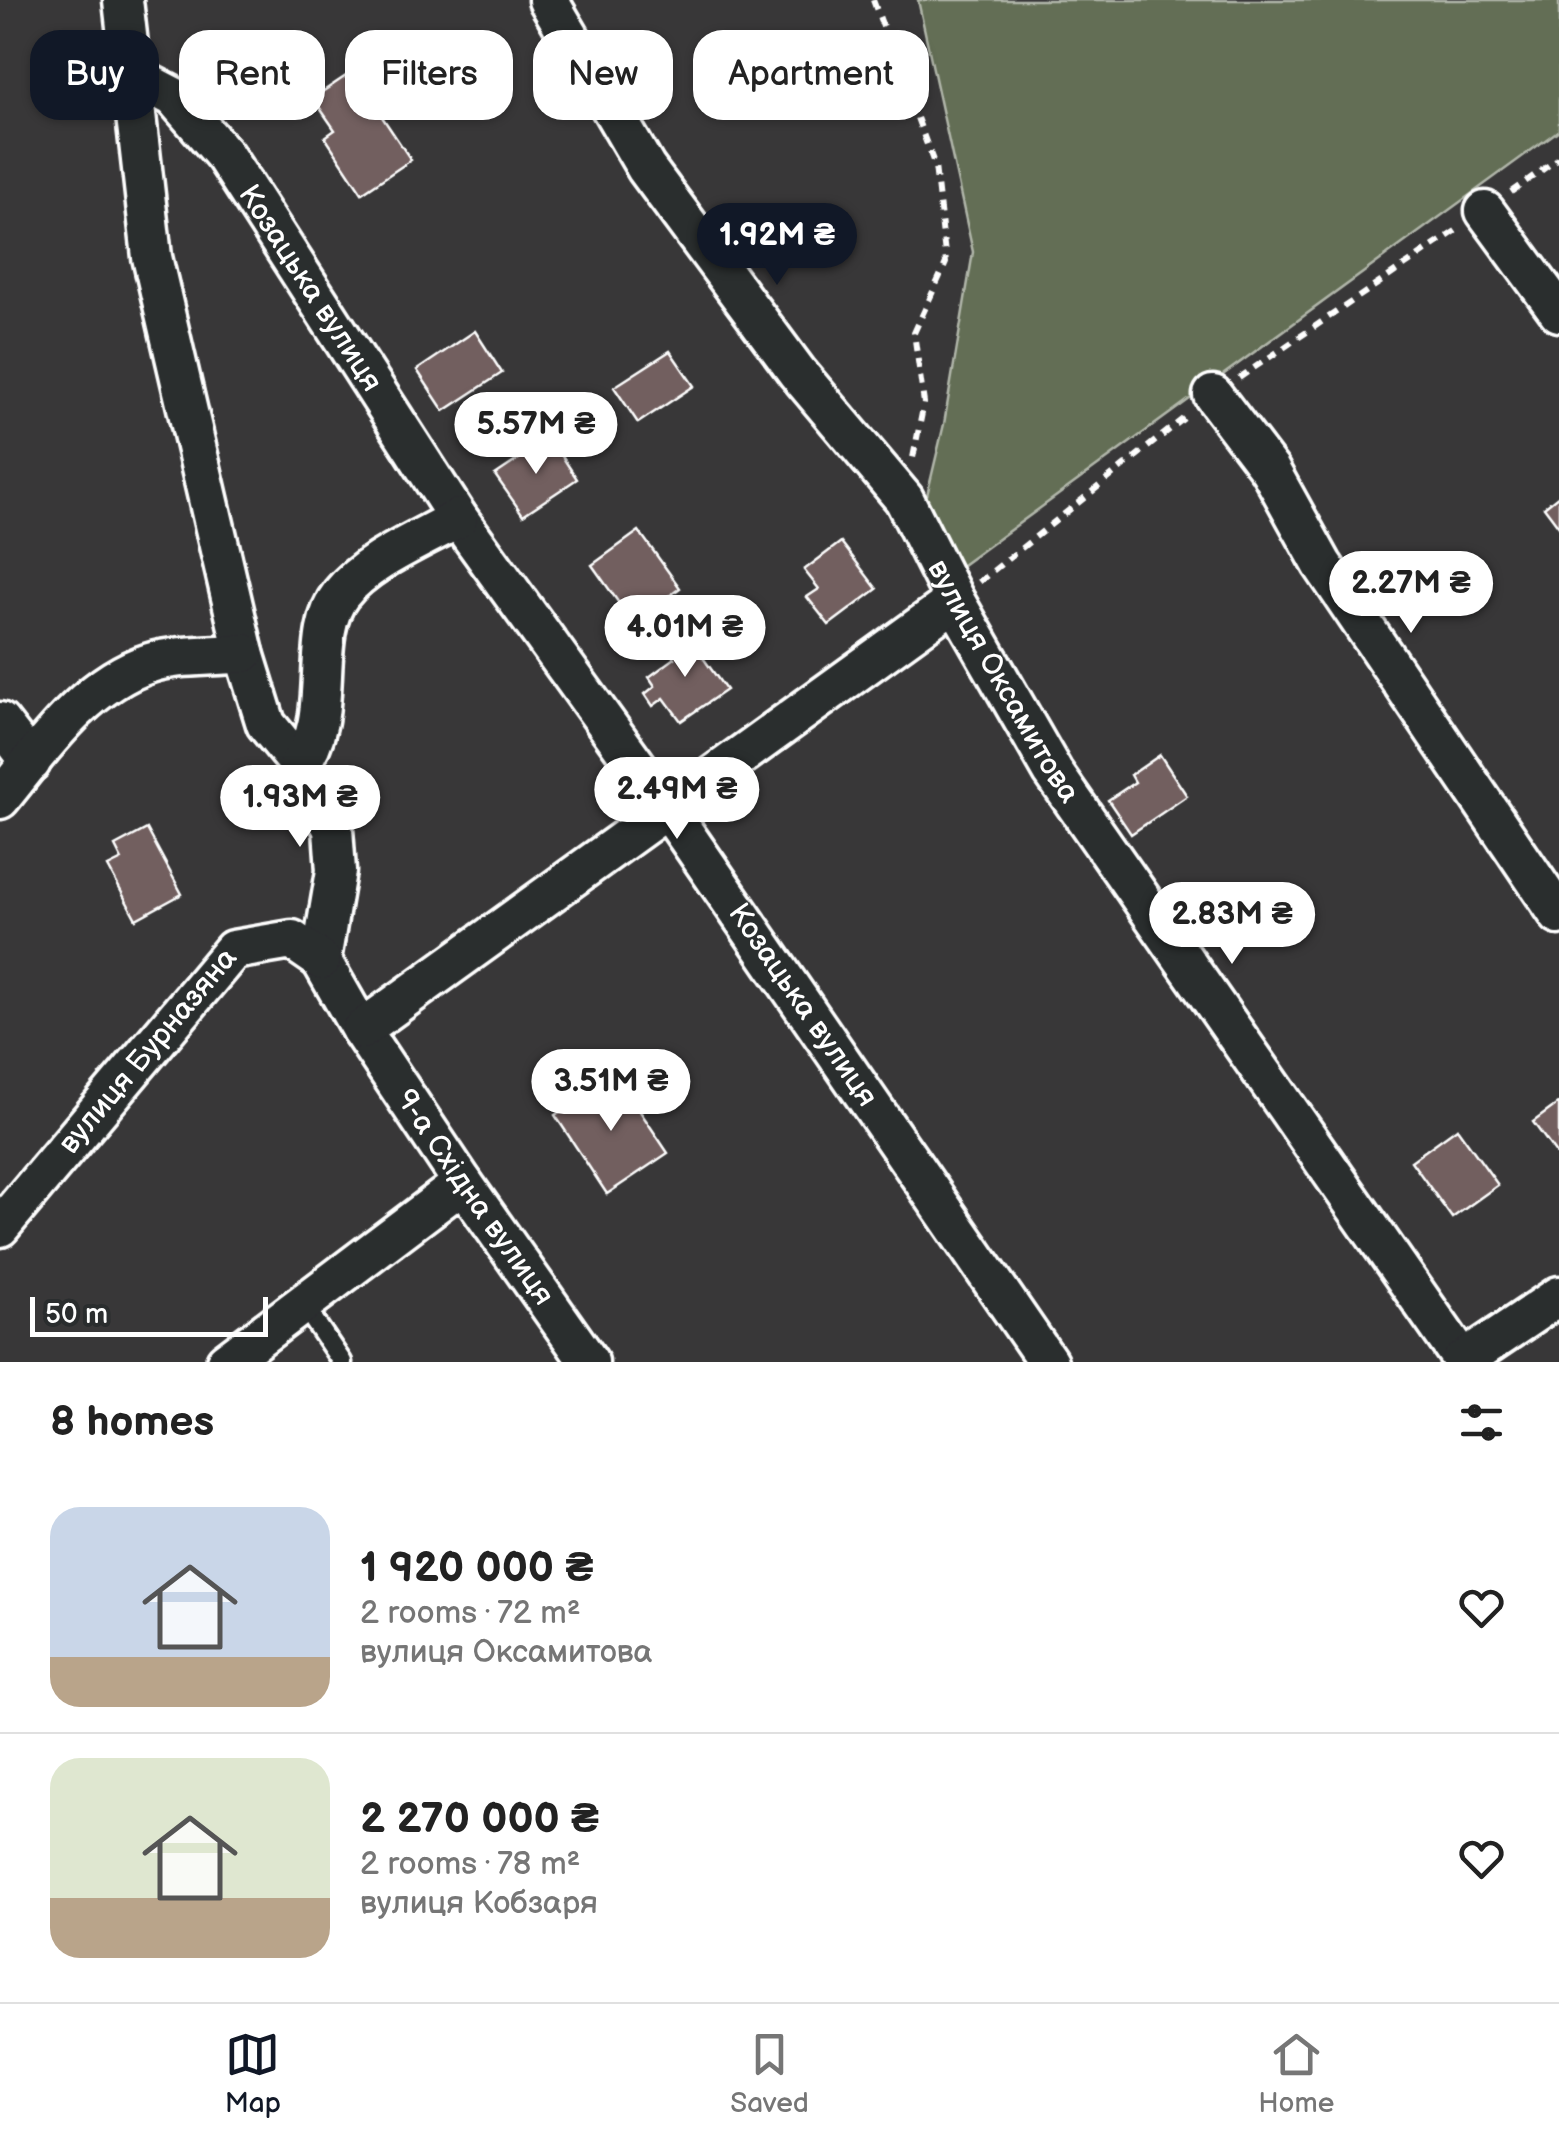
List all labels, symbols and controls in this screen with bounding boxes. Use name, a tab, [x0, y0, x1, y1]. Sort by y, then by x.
chip: Buy	[30, 30, 159, 120]
chip: Rent	[179, 30, 325, 120]
chip: Filters	[345, 30, 513, 120]
chip: New	[533, 30, 673, 120]
chip: Apartment	[693, 30, 929, 120]
street label: Козацька вулиця	[231, 178, 390, 398]
pin: 1.92M ₴	[685, 203, 869, 288]
text: 1.92M ₴	[719, 216, 835, 255]
pin: 5.57M ₴	[444, 392, 628, 477]
text: 5.57M ₴	[476, 405, 596, 444]
pin: 2.27M ₴	[1319, 551, 1503, 636]
street label: вулиця Оксамитова	[919, 554, 1087, 810]
text: 2.27M ₴	[1351, 564, 1471, 603]
pin: 4.01M ₴	[593, 595, 777, 680]
text: 4.01M ₴	[627, 608, 743, 647]
pin: 2.49M ₴	[585, 757, 769, 842]
pin: 1.93M ₴	[208, 765, 392, 850]
text: 2.49M ₴	[616, 770, 738, 809]
text: 1.93M ₴	[242, 778, 358, 817]
pin: 2.83M ₴	[1140, 882, 1324, 967]
text: 2.83M ₴	[1171, 895, 1293, 934]
street label: Козацька вулиця	[720, 897, 885, 1114]
street label: вулиця Бурназяна	[51, 941, 245, 1161]
pin: 3.51M ₴	[519, 1049, 703, 1134]
text: 3.51M ₴	[553, 1062, 669, 1101]
street label: 9-а Східна вулиця	[388, 1083, 561, 1312]
scale bar	[30, 1292, 268, 1336]
text: 50 m	[45, 1298, 108, 1331]
icon: filters	[1454, 1395, 1509, 1450]
text: 8 homes	[50, 1397, 214, 1448]
text: 1 920 000 ₴	[360, 1543, 593, 1594]
icon: home	[130, 1547, 250, 1667]
icon: heart	[1454, 1580, 1509, 1635]
text: 2 rooms · 72 m²	[360, 1594, 581, 1633]
text: вулиця Оксамитова	[360, 1633, 652, 1672]
text: 2 270 000 ₴	[360, 1794, 599, 1845]
icon: home	[130, 1798, 250, 1918]
icon: heart	[1454, 1831, 1509, 1886]
text: 2 rooms · 78 m²	[360, 1845, 580, 1884]
text: вулиця Кобзаря	[360, 1884, 598, 1923]
tab: Map	[225, 2027, 281, 2120]
tab: Saved	[730, 2027, 809, 2120]
tab: Home	[1258, 2027, 1334, 2120]

